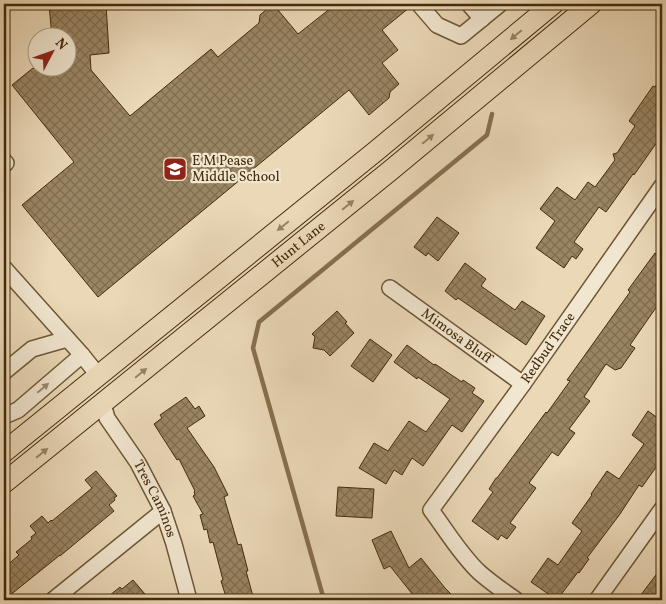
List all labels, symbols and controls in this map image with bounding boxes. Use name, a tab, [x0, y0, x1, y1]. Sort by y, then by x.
north arrow	[28, 28, 78, 78]
one-way arrow	[510, 29, 522, 40]
text: N	[50, 34, 71, 55]
one-way arrow	[421, 133, 434, 144]
place label: E M Pease Middle School	[192, 152, 280, 187]
school or university icon: E M Pease Middle School	[162, 156, 188, 182]
one-way arrow	[341, 199, 354, 210]
street label: Hunt Lane	[268, 217, 330, 272]
one-way arrow	[277, 220, 290, 231]
street label: Mimosa Bluff	[417, 304, 497, 369]
street label: Redbud Trace	[517, 308, 580, 387]
one-way arrow	[134, 368, 147, 379]
one-way arrow	[37, 383, 49, 394]
one-way arrow	[35, 447, 48, 458]
street label: Tres Caminos	[129, 457, 181, 540]

